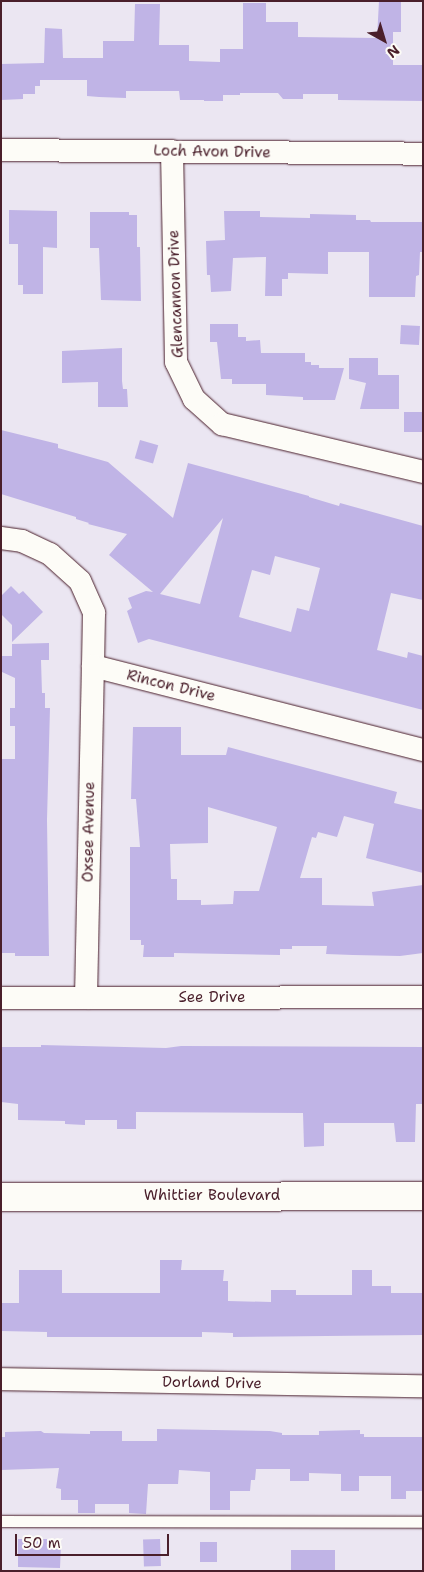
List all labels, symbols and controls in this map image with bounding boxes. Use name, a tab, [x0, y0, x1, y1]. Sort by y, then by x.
north arrow	[359, 15, 409, 65]
text: N	[383, 41, 403, 62]
street label: Loch Avon Drive	[153, 142, 271, 162]
street label: Glencannon Drive	[165, 230, 187, 358]
street label: Rincon Drive	[125, 666, 217, 706]
street label: Oxsee Avenue	[79, 781, 99, 883]
street label: See Drive	[179, 989, 245, 1007]
street label: Whittier Boulevard	[144, 1187, 280, 1205]
street label: Dorland Drive	[162, 1373, 262, 1393]
scale bar	[18, 1524, 171, 1556]
text: 50 m	[23, 1533, 61, 1553]

